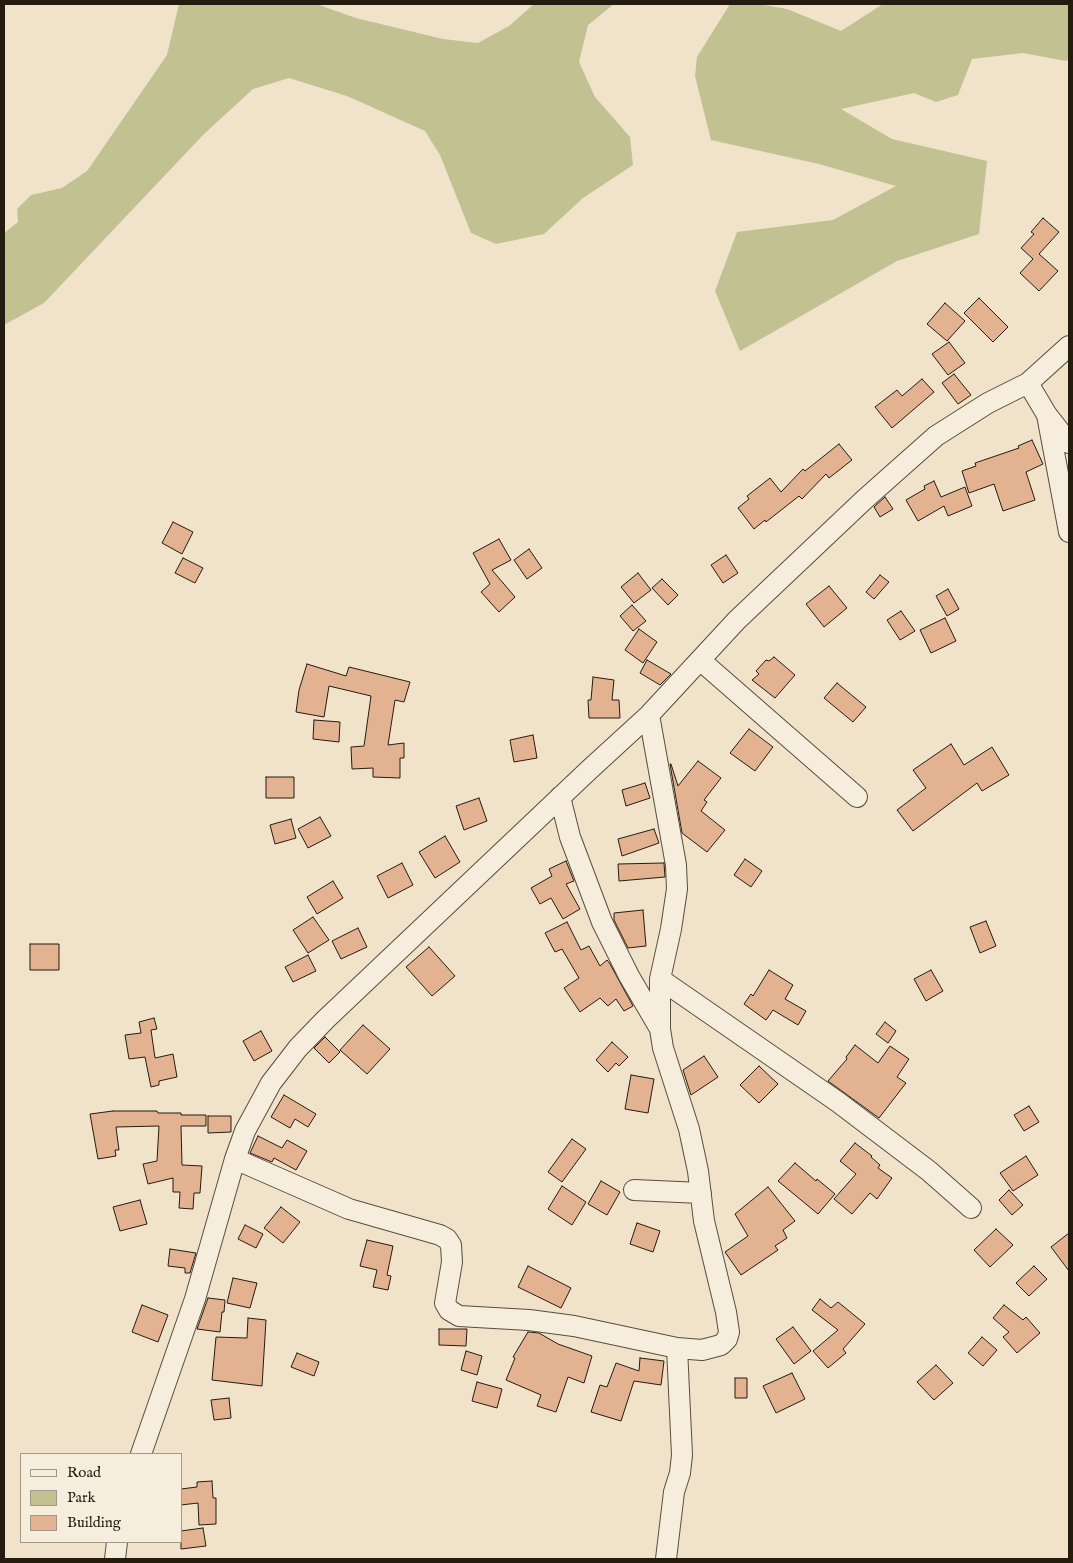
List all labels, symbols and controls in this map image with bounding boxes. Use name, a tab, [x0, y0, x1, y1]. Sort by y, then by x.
legend	[20, 1453, 182, 1543]
text: Road	[67, 1463, 101, 1482]
text: Park	[67, 1488, 96, 1507]
text: Building	[67, 1513, 121, 1532]

